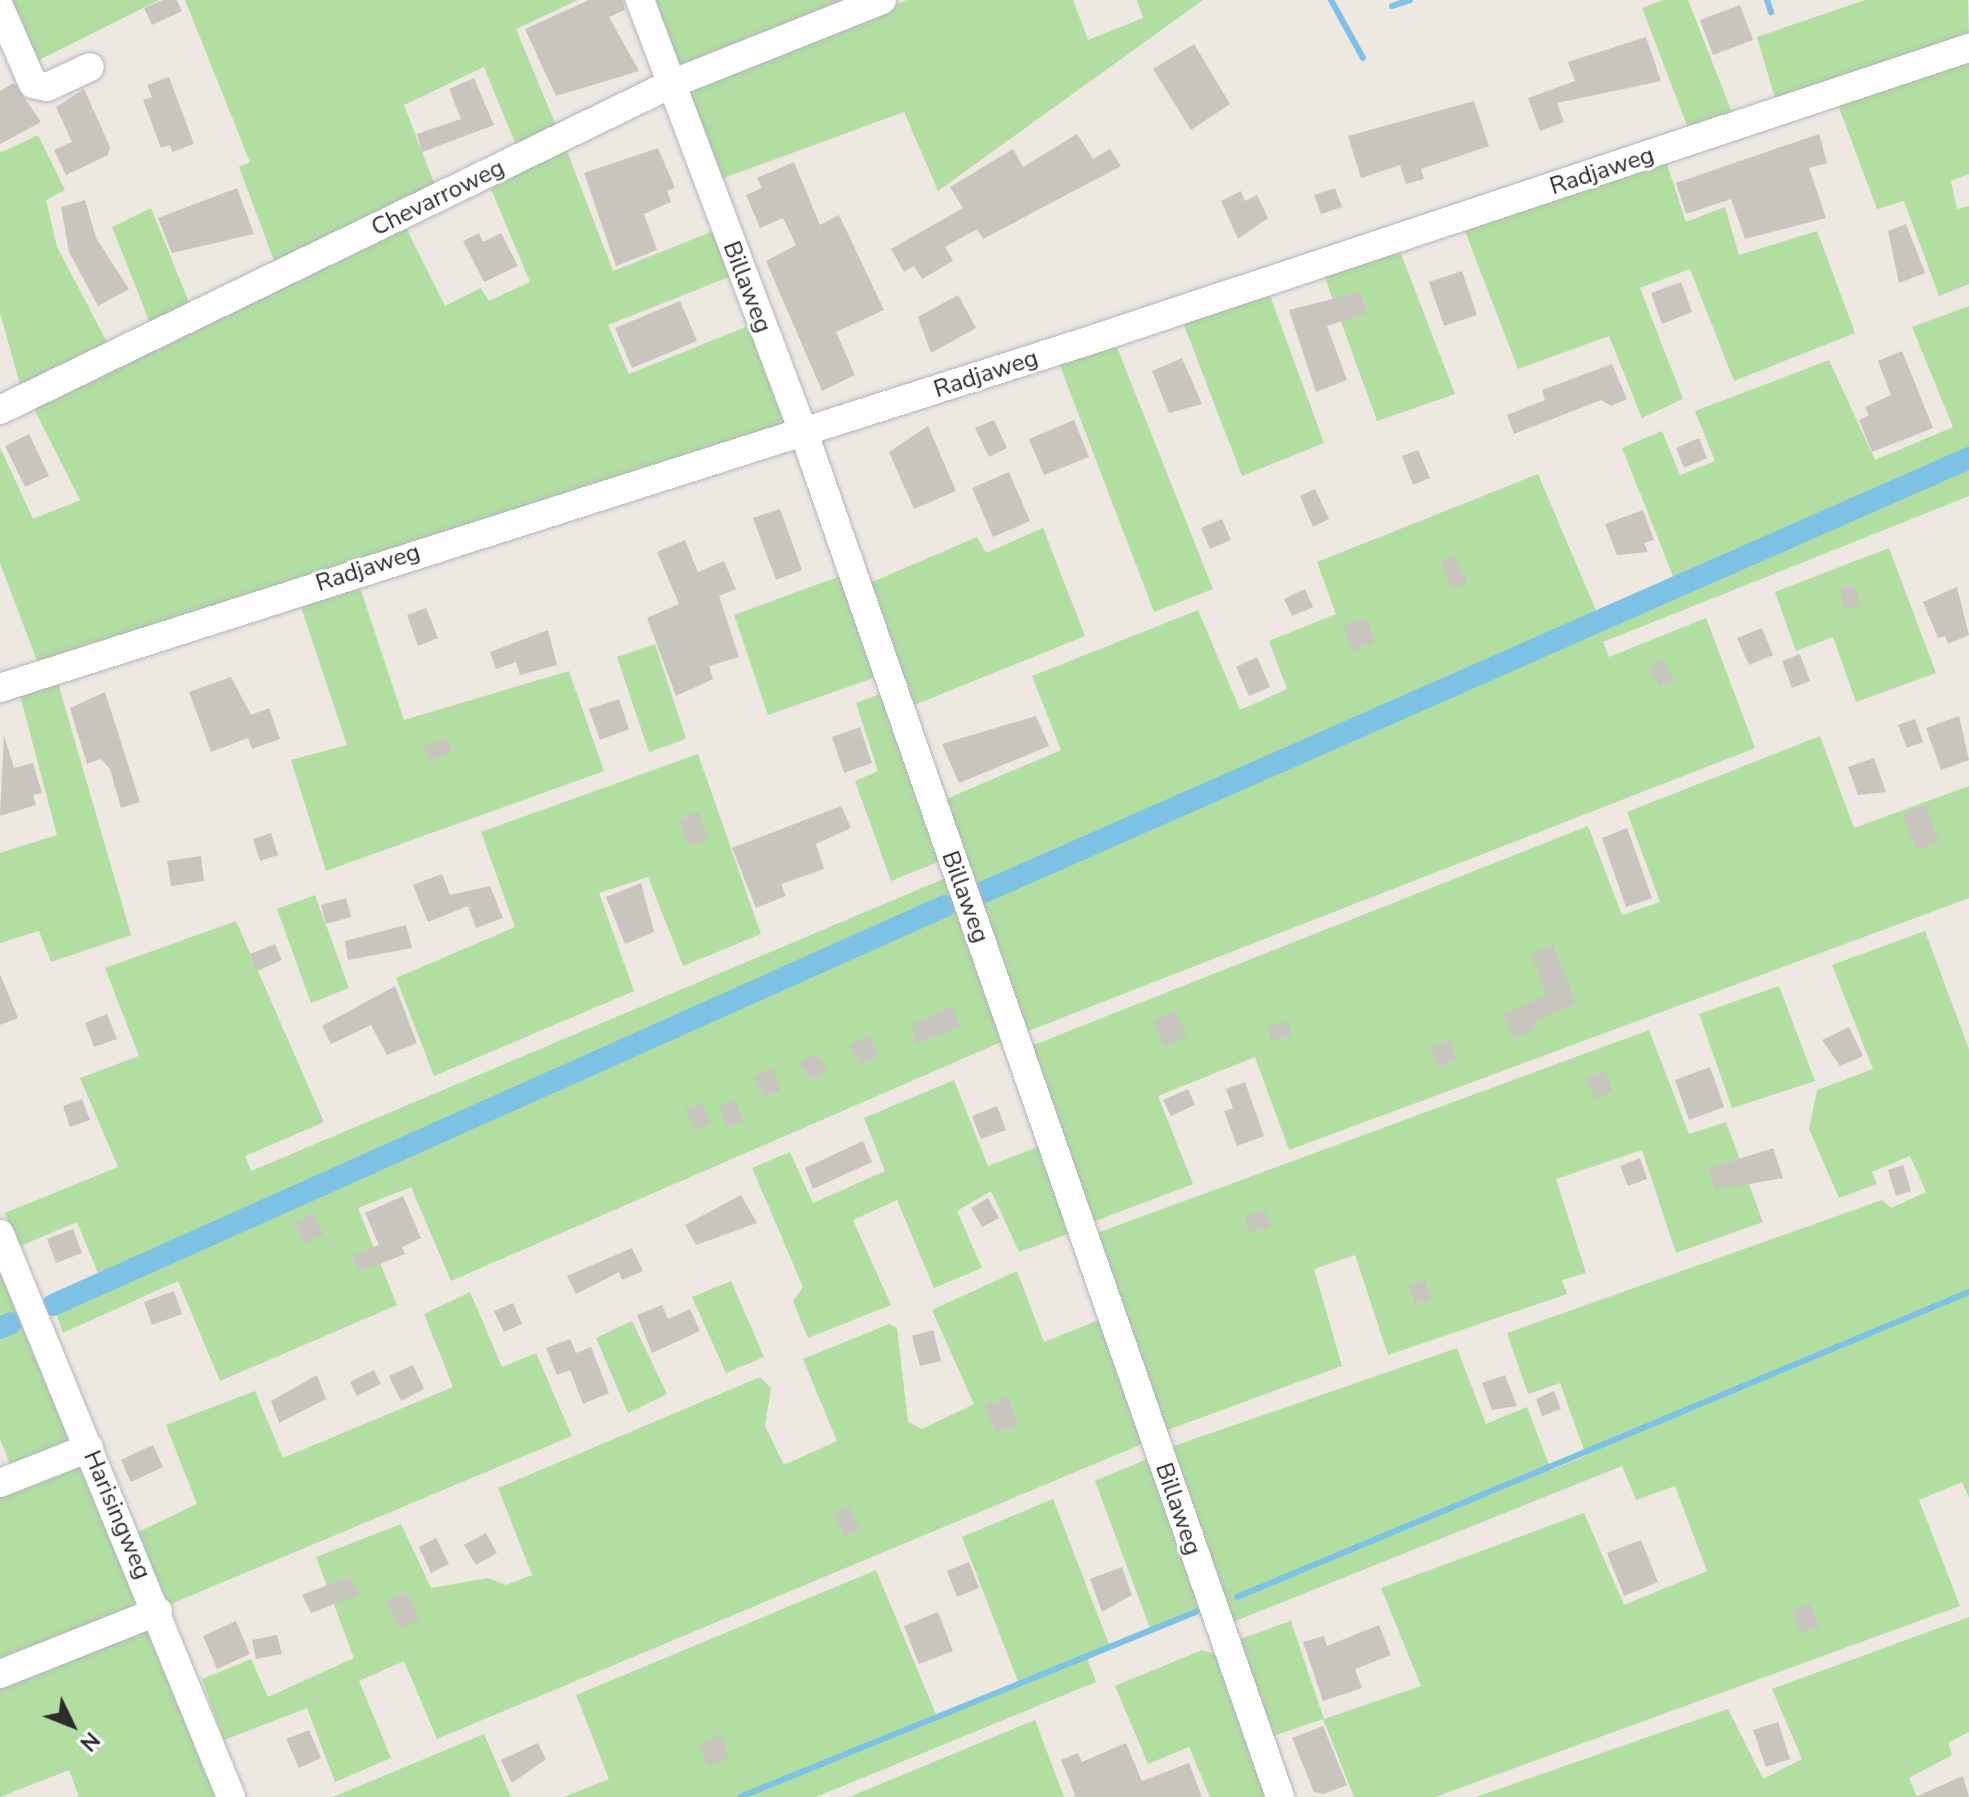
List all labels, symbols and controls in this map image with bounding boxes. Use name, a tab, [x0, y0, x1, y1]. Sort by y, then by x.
street label: Radjaweg	[1546, 141, 1658, 201]
street label: Chevarroweg	[367, 153, 509, 243]
street label: Billaweg	[716, 237, 778, 337]
street label: Radjaweg	[930, 344, 1042, 404]
street label: Radjaweg	[312, 538, 424, 598]
street label: Billaweg	[935, 847, 995, 947]
street label: Harisingweg	[77, 1446, 157, 1584]
street label: Billaweg	[1149, 1459, 1207, 1559]
north arrow	[32, 1685, 112, 1765]
text: N	[73, 1725, 106, 1758]

